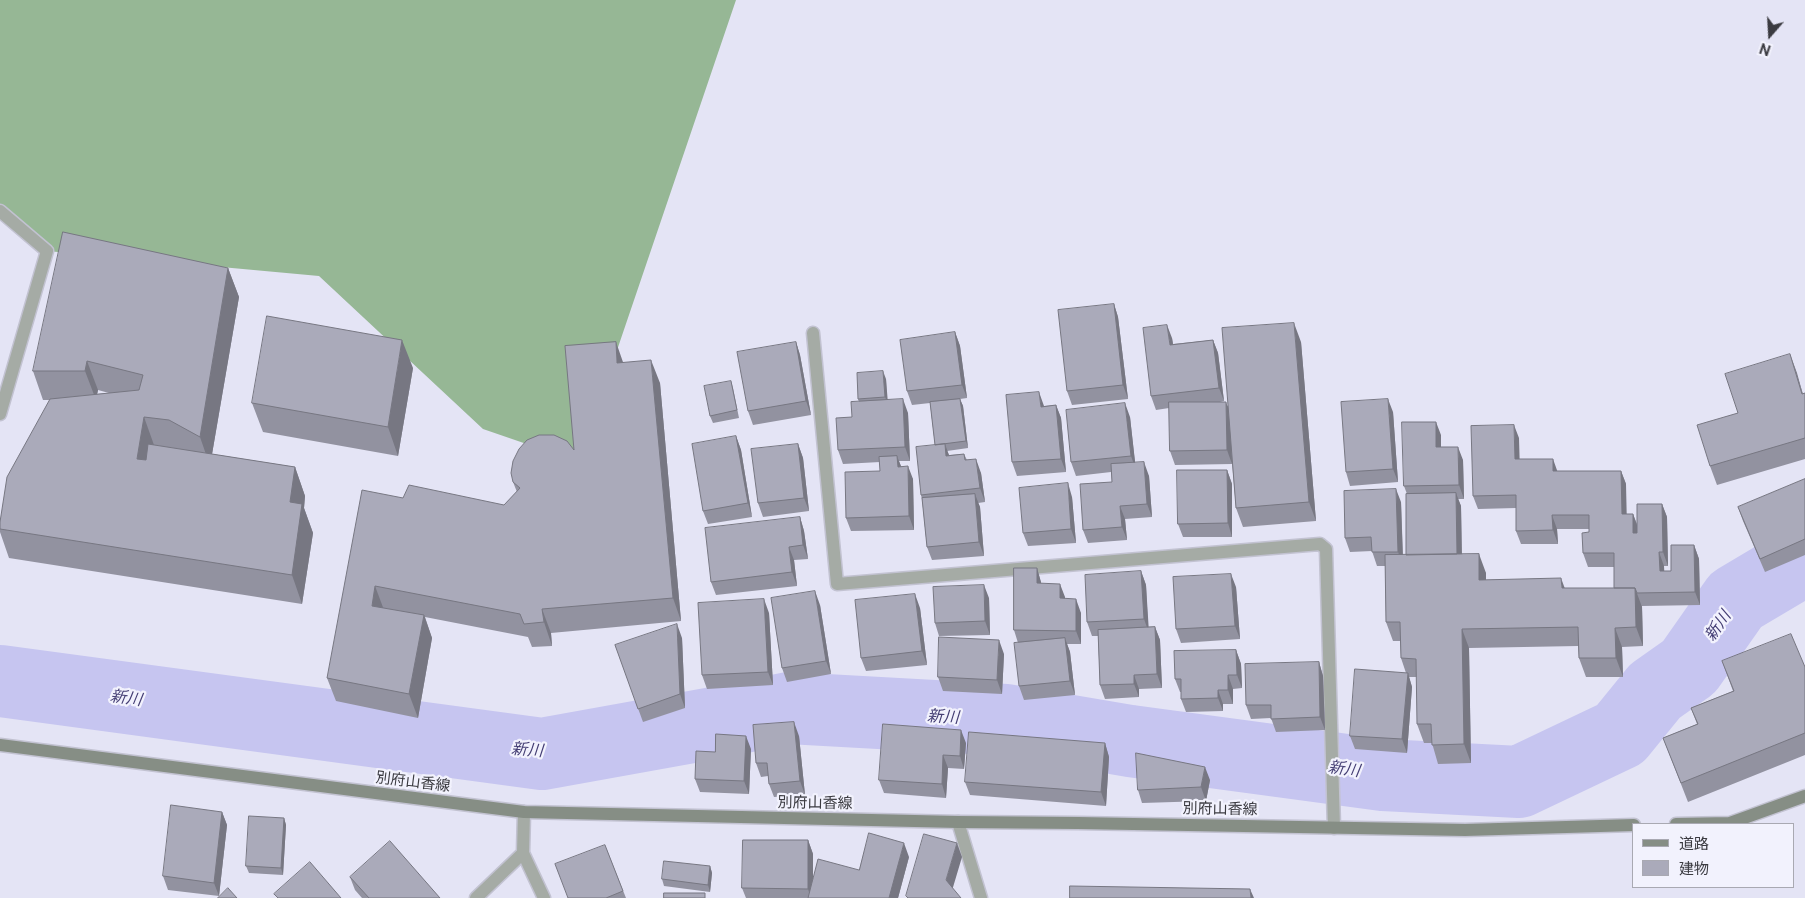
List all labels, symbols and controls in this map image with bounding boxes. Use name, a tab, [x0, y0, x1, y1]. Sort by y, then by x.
north arrow	[1745, 10, 1795, 60]
text: N	[1757, 40, 1773, 59]
water label: 新川	[1701, 607, 1735, 645]
water label: 新川	[109, 686, 143, 710]
water label: 新川	[927, 707, 959, 727]
water label: 新川	[510, 739, 544, 761]
water label: 新川	[1327, 757, 1361, 781]
street label: 別府山香線	[375, 768, 451, 796]
street label: 別府山香線	[777, 793, 853, 813]
street label: 別府山香線	[1182, 799, 1258, 819]
legend	[1632, 823, 1795, 888]
text: 道路	[1679, 835, 1709, 852]
text: 建物	[1679, 860, 1709, 877]

